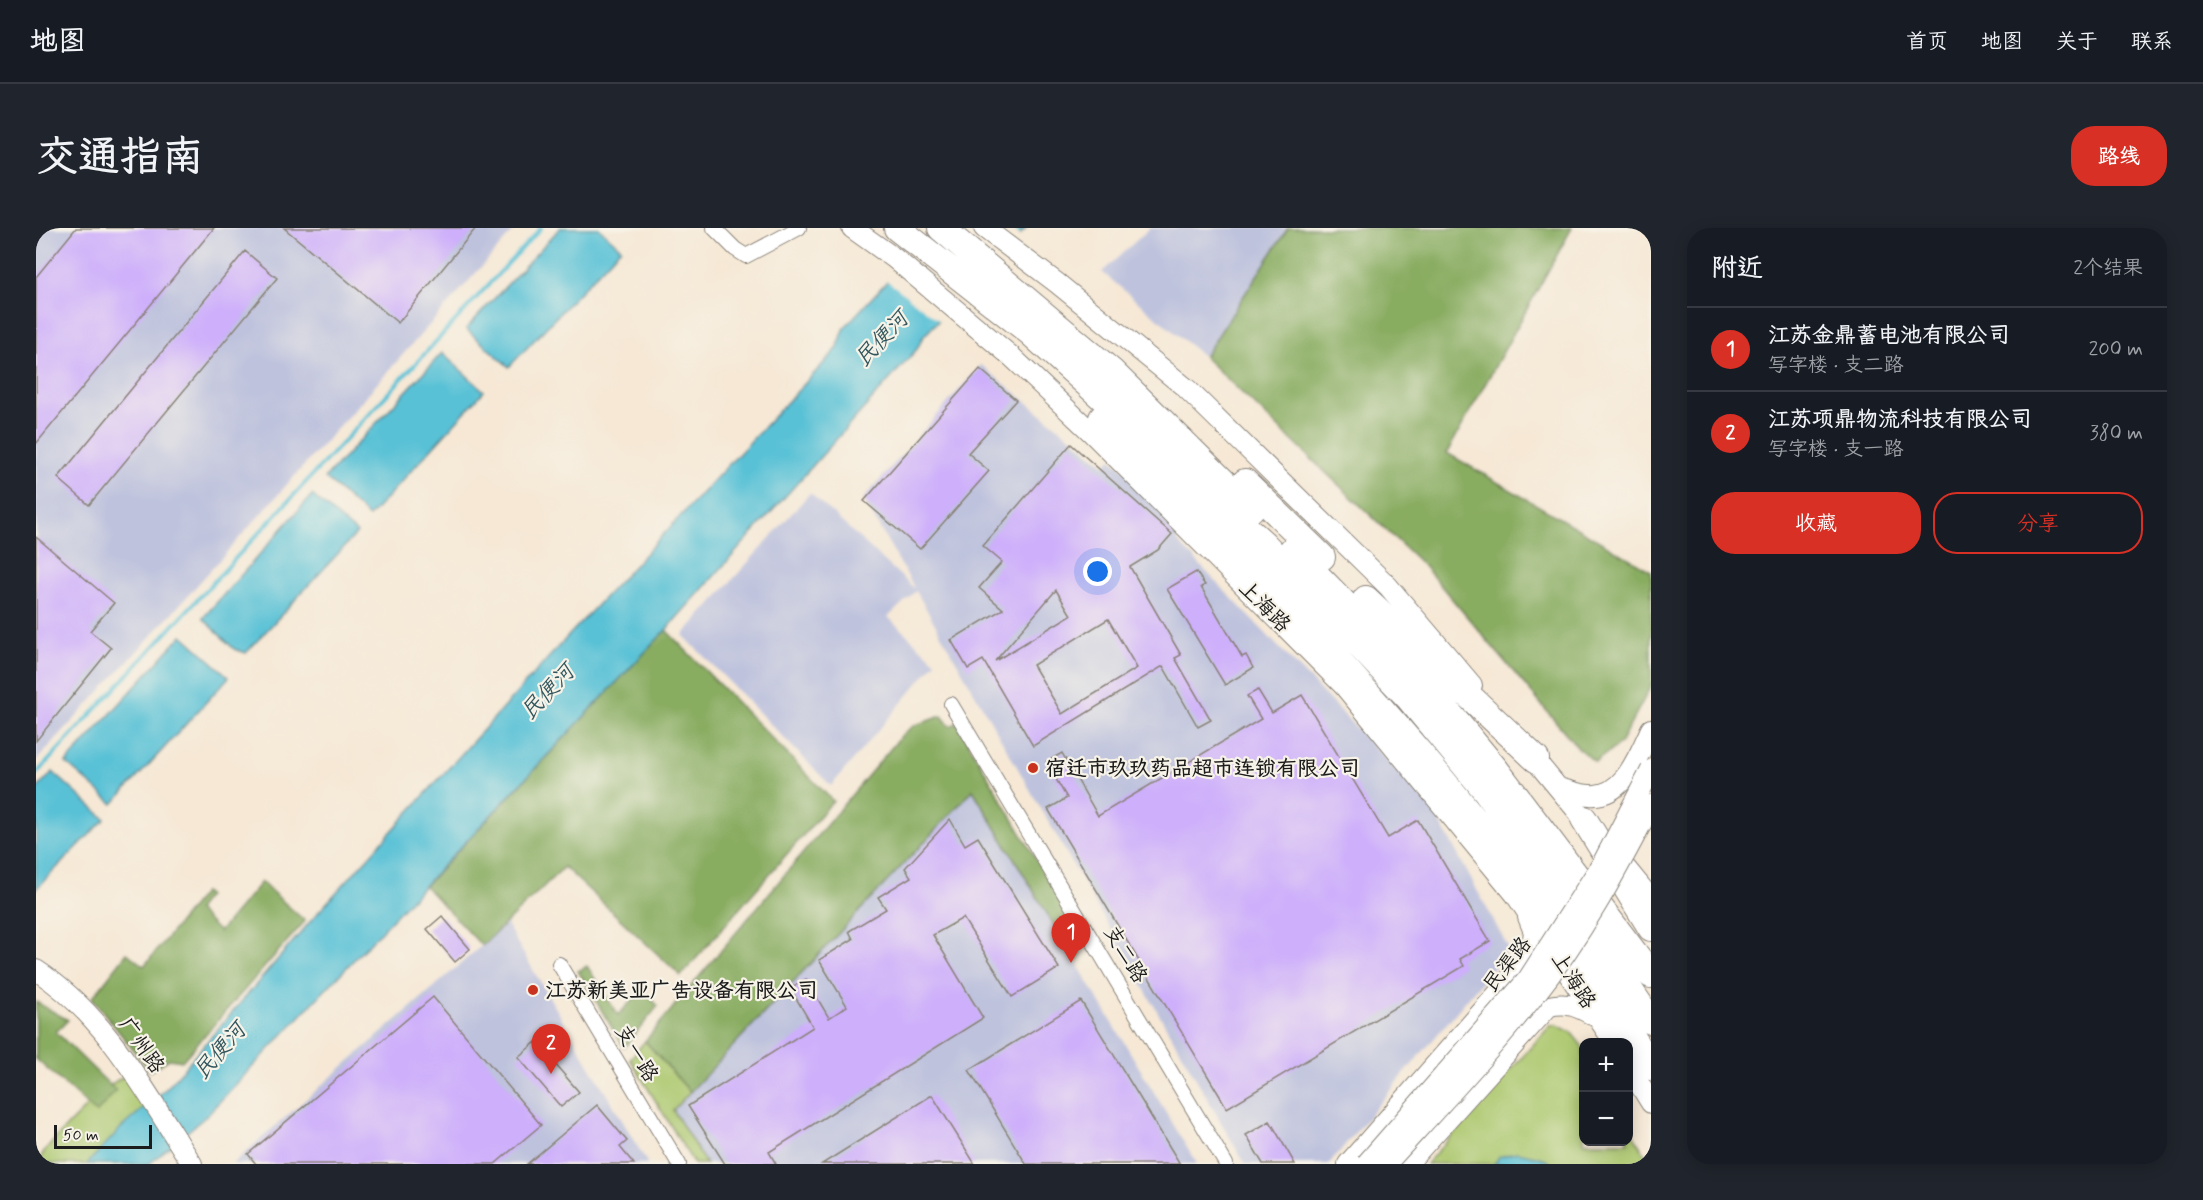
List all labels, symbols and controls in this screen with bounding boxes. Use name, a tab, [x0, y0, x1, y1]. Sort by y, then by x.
text: 地图	[30, 24, 86, 61]
text: 首页	[1906, 28, 1948, 56]
text: 地图	[1981, 28, 2023, 56]
text: 关于	[2056, 28, 2098, 56]
text: 联系	[2131, 28, 2173, 56]
button: 路线	[2071, 126, 2167, 186]
text: 交通指南	[36, 131, 204, 186]
text: 附近	[1711, 252, 1763, 286]
text: 2个结果	[2073, 255, 2143, 282]
water label: 民便河	[850, 303, 917, 373]
text: 江苏金鼎蓄电池有限公司	[1768, 322, 2010, 350]
text: 1	[1726, 336, 1735, 363]
text: 200 m	[2088, 336, 2143, 363]
text: 写字楼 · 支二路	[1768, 352, 1903, 379]
text: 江苏项鼎物流科技有限公司	[1768, 406, 2032, 434]
text: 2	[1726, 420, 1735, 447]
text: 380 m	[2090, 420, 2143, 447]
text: 写字楼 · 支一路	[1768, 436, 1903, 463]
button: 收藏	[1711, 492, 1921, 554]
button: 分享	[1933, 492, 2143, 554]
your location	[1083, 557, 1112, 586]
street label: 上海路	[1232, 575, 1296, 639]
water label: 民便河	[516, 656, 583, 726]
place label: 宿迁市玖玖药品超市连锁有限公司	[1045, 755, 1360, 783]
marker: 宿迁市玖玖药品超市连锁有限公司	[1026, 761, 1040, 775]
pin: 1	[1052, 914, 1090, 963]
street label: 支二路	[1097, 920, 1153, 989]
street label: 民渠路	[1477, 931, 1538, 998]
street label: 上海路	[1544, 947, 1602, 1015]
place label: 江苏新美亚广告设备有限公司	[545, 977, 818, 1005]
marker: 江苏新美亚广告设备有限公司	[526, 983, 540, 997]
street label: 广州路	[112, 1012, 171, 1079]
water label: 民便河	[188, 1015, 255, 1085]
street label: 支一路	[608, 1019, 664, 1088]
pin: 2	[532, 1024, 570, 1074]
map controls	[1579, 1038, 1633, 1146]
button: +	[1579, 1038, 1633, 1092]
button: −	[1579, 1092, 1633, 1146]
scale bar	[54, 1122, 152, 1150]
text: 50 m	[63, 1125, 99, 1146]

